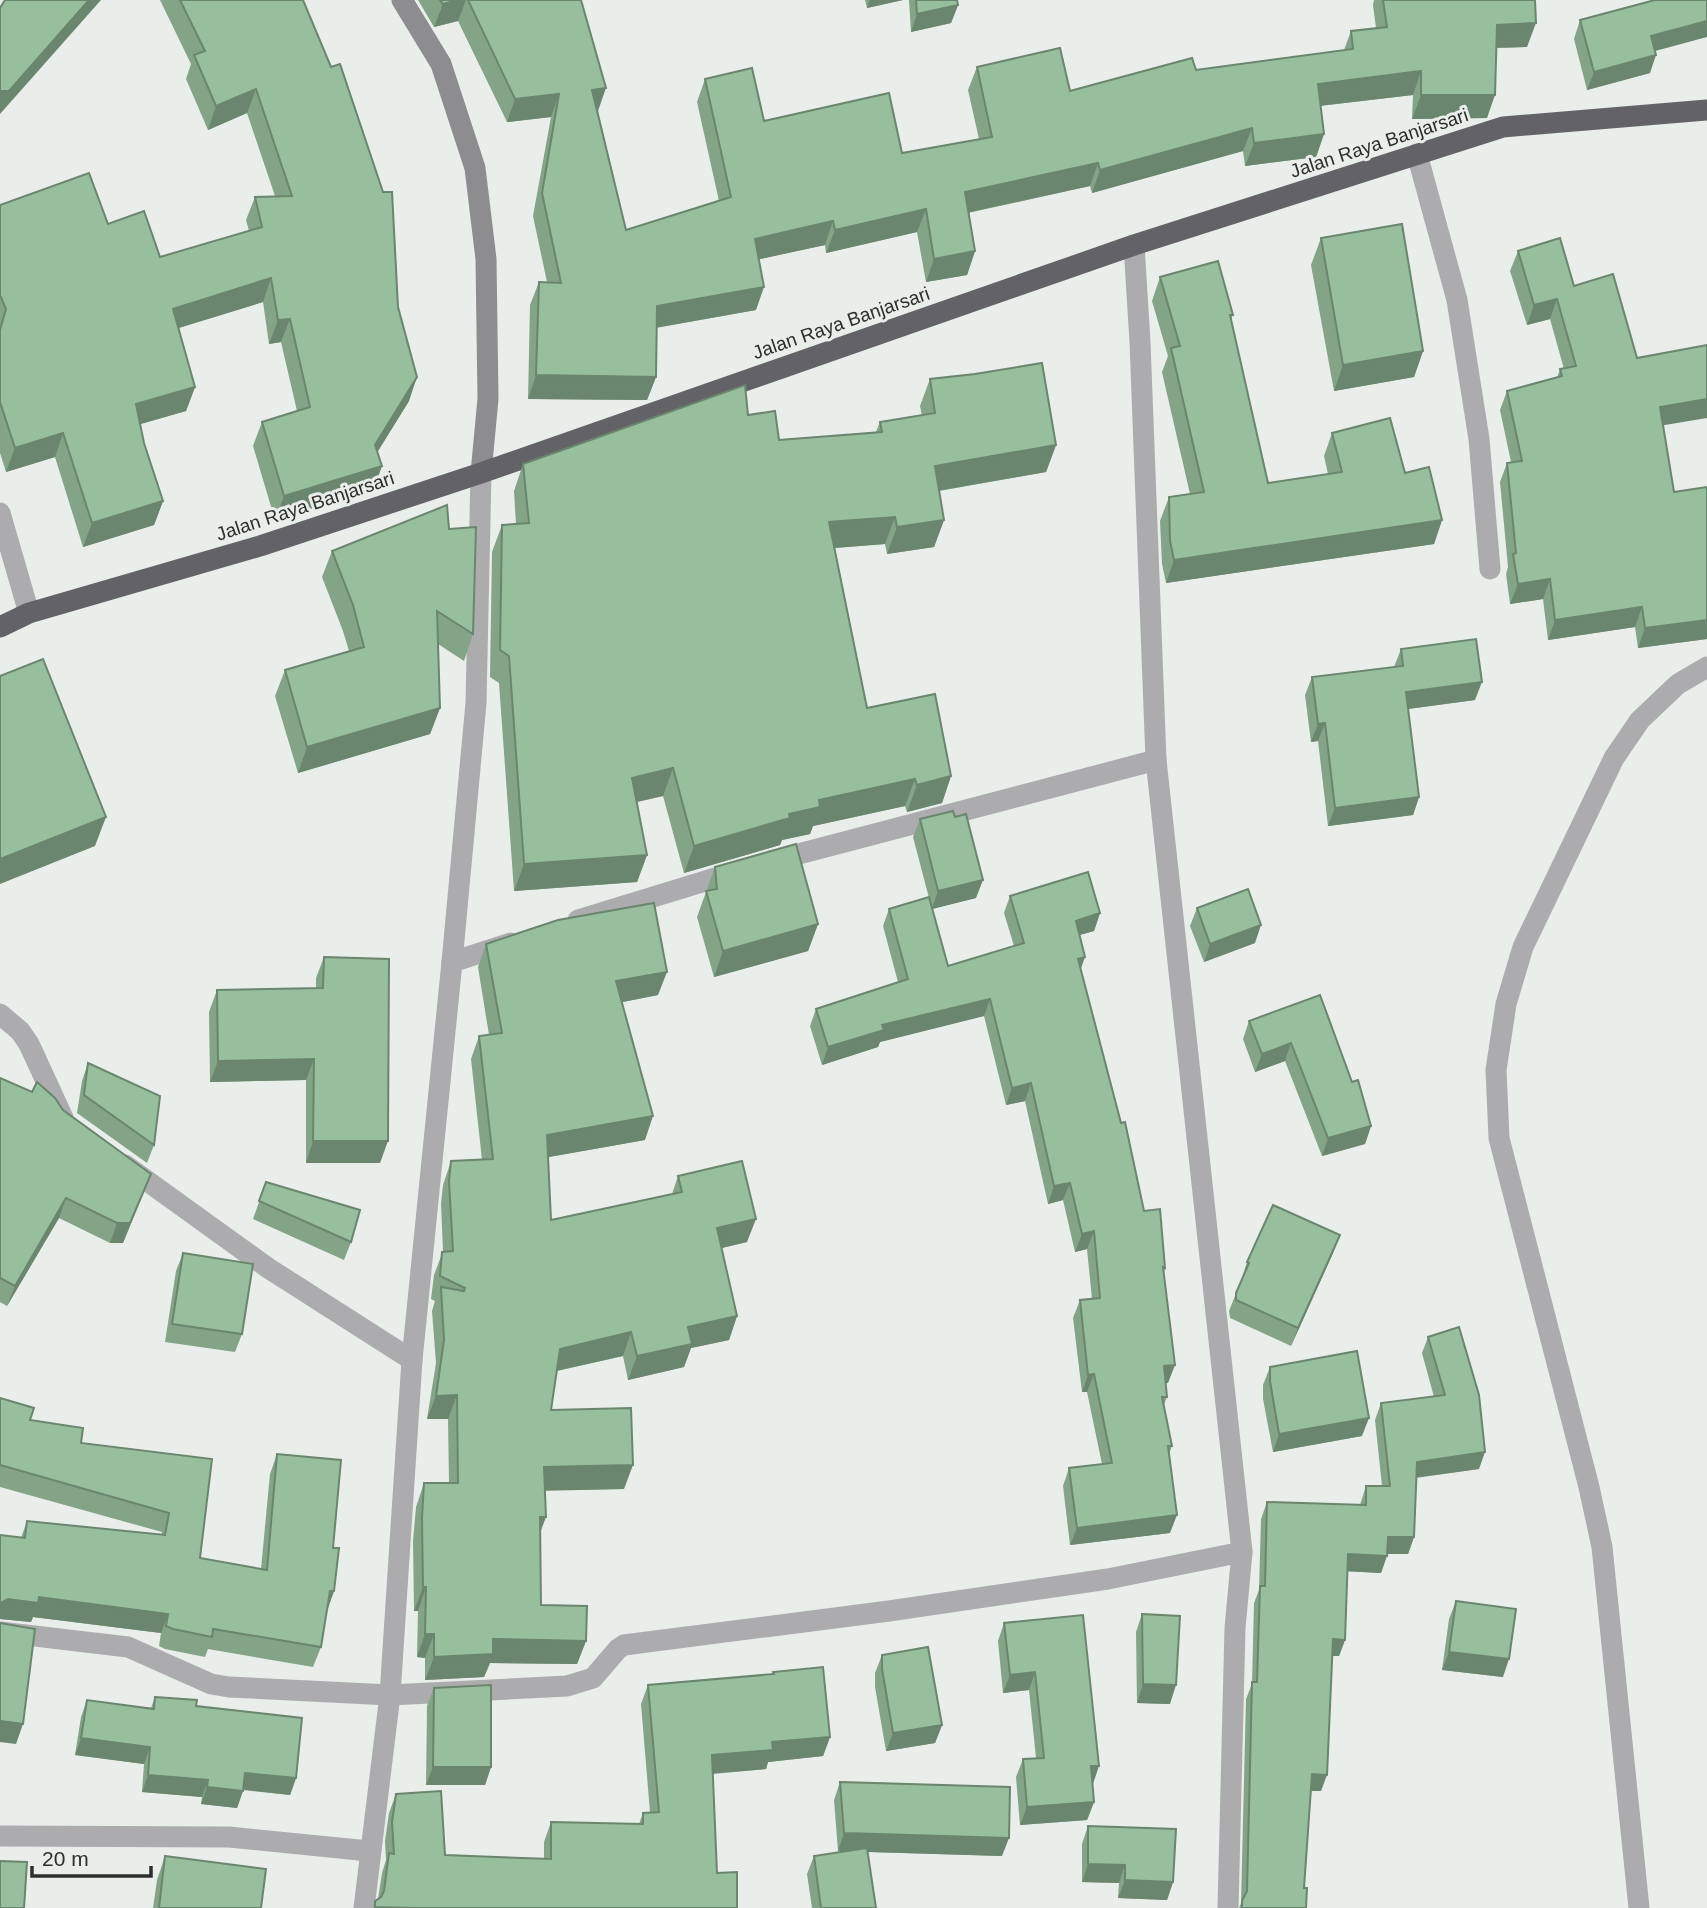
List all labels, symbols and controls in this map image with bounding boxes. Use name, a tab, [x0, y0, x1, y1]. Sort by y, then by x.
street label: Jalan Raya Banjarsari	[1287, 104, 1471, 182]
street label: Jalan Raya Banjarsari	[750, 283, 932, 363]
street label: Jalan Raya Banjarsari	[213, 467, 397, 545]
scale bar	[32, 1834, 150, 1878]
text: 20 m	[42, 1847, 89, 1870]

